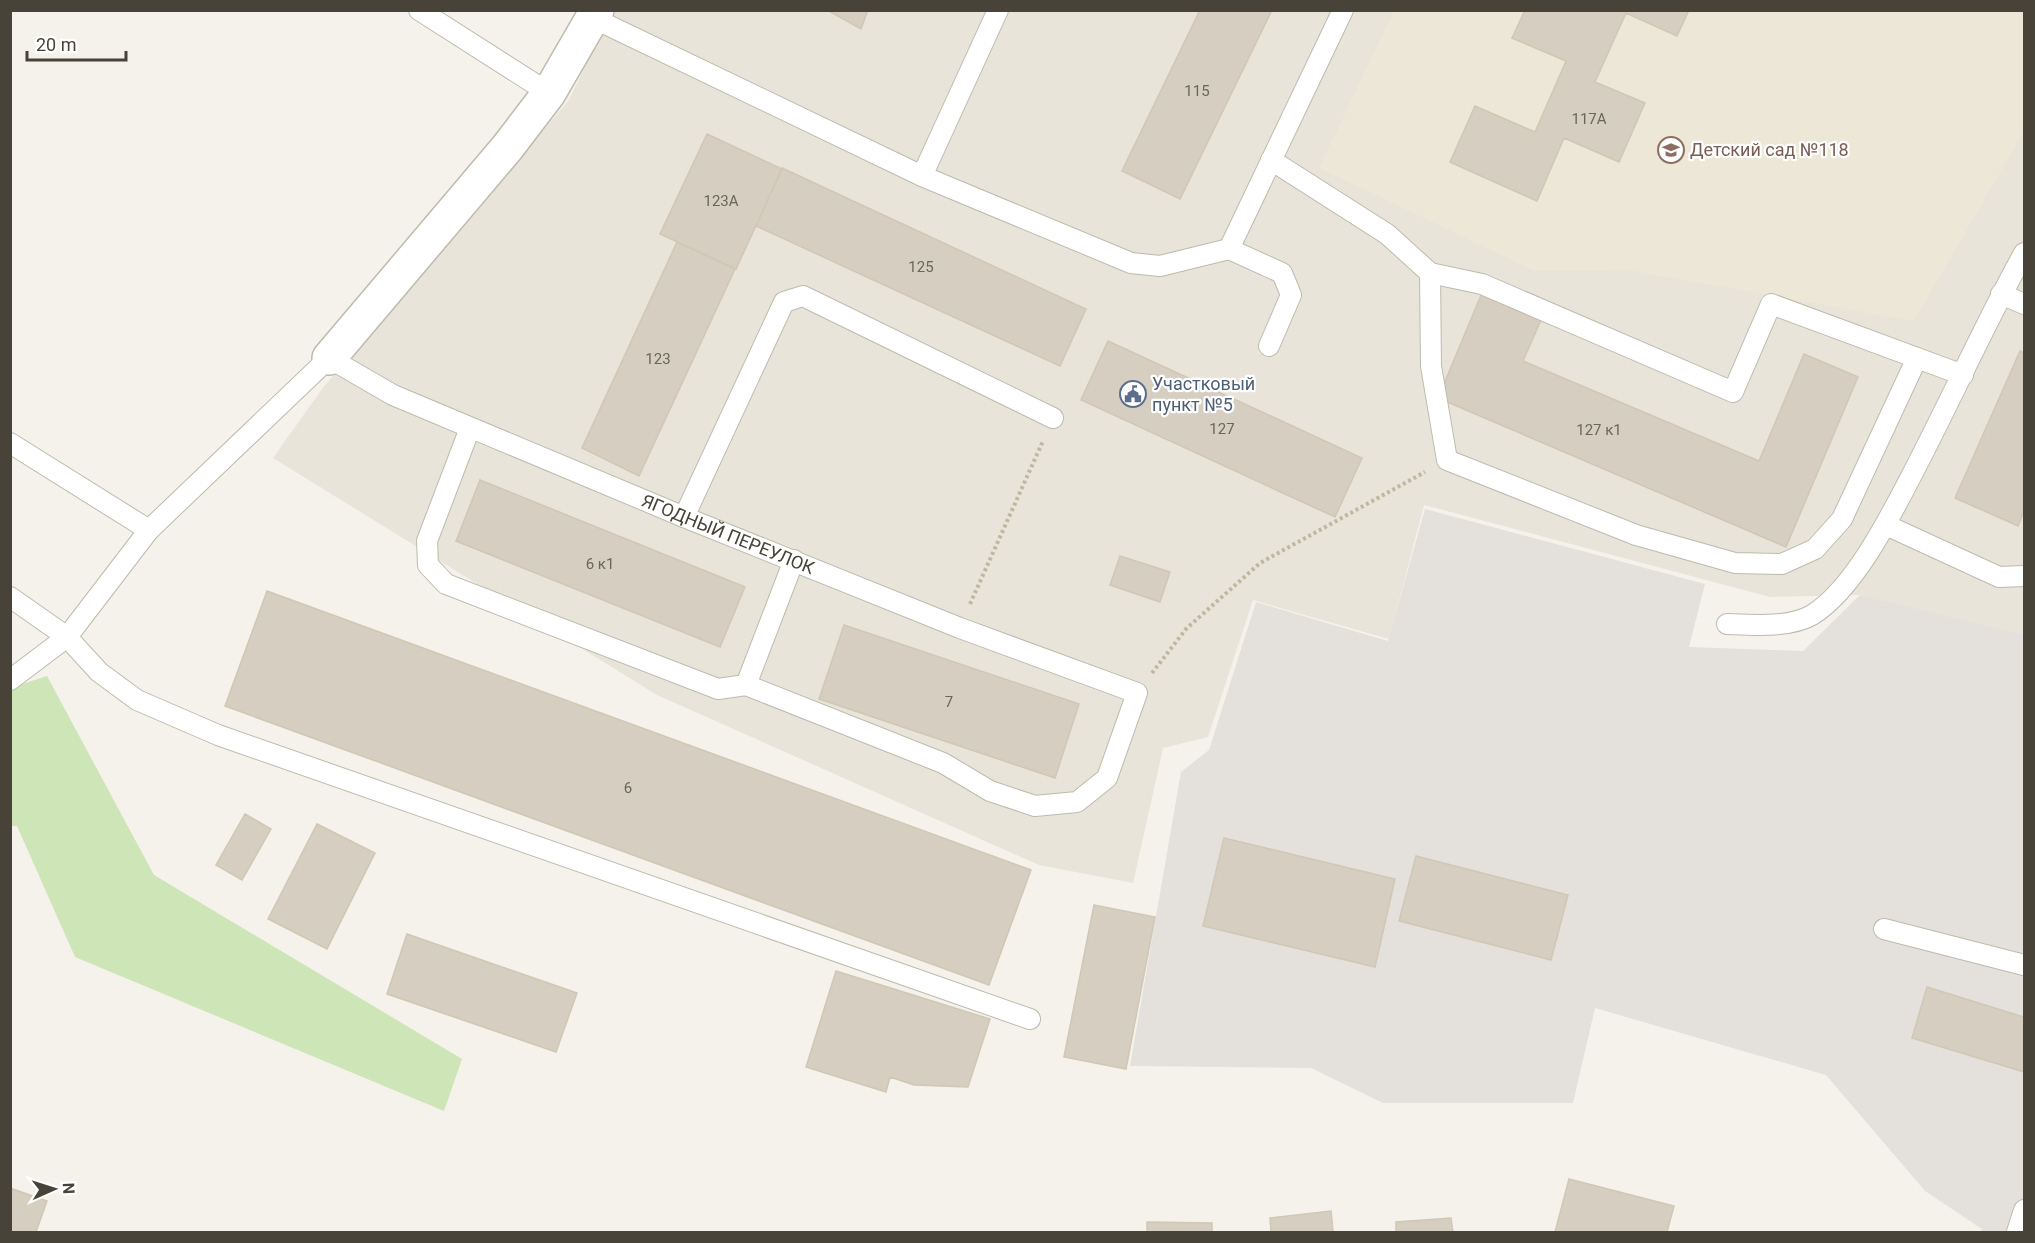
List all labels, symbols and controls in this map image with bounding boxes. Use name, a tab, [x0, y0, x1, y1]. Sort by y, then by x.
scale bar	[27, 24, 126, 62]
text: 20 m	[36, 34, 76, 55]
house number: 115	[1184, 82, 1210, 100]
house number: 117А	[1571, 110, 1607, 128]
school or university icon: Детский сад №118	[1656, 135, 1686, 165]
place label: Детский сад №118	[1690, 139, 1849, 160]
house number: 123А	[703, 192, 739, 210]
house number: 125	[908, 258, 934, 276]
house number: 123	[645, 350, 671, 368]
place label: Участковый пункт №5	[1152, 373, 1255, 415]
public building icon: Участковый пункт №5	[1118, 379, 1148, 409]
house number: 127	[1209, 420, 1235, 438]
house number: 127 к1	[1576, 421, 1622, 439]
street label: ЯГОДНЫЙ ПЕРЕУЛОК	[639, 489, 818, 579]
house number: 6 к1	[586, 555, 614, 573]
house number: 7	[945, 693, 953, 711]
house number: 6	[624, 779, 632, 797]
north arrow	[24, 1159, 84, 1219]
text: N	[59, 1182, 78, 1194]

